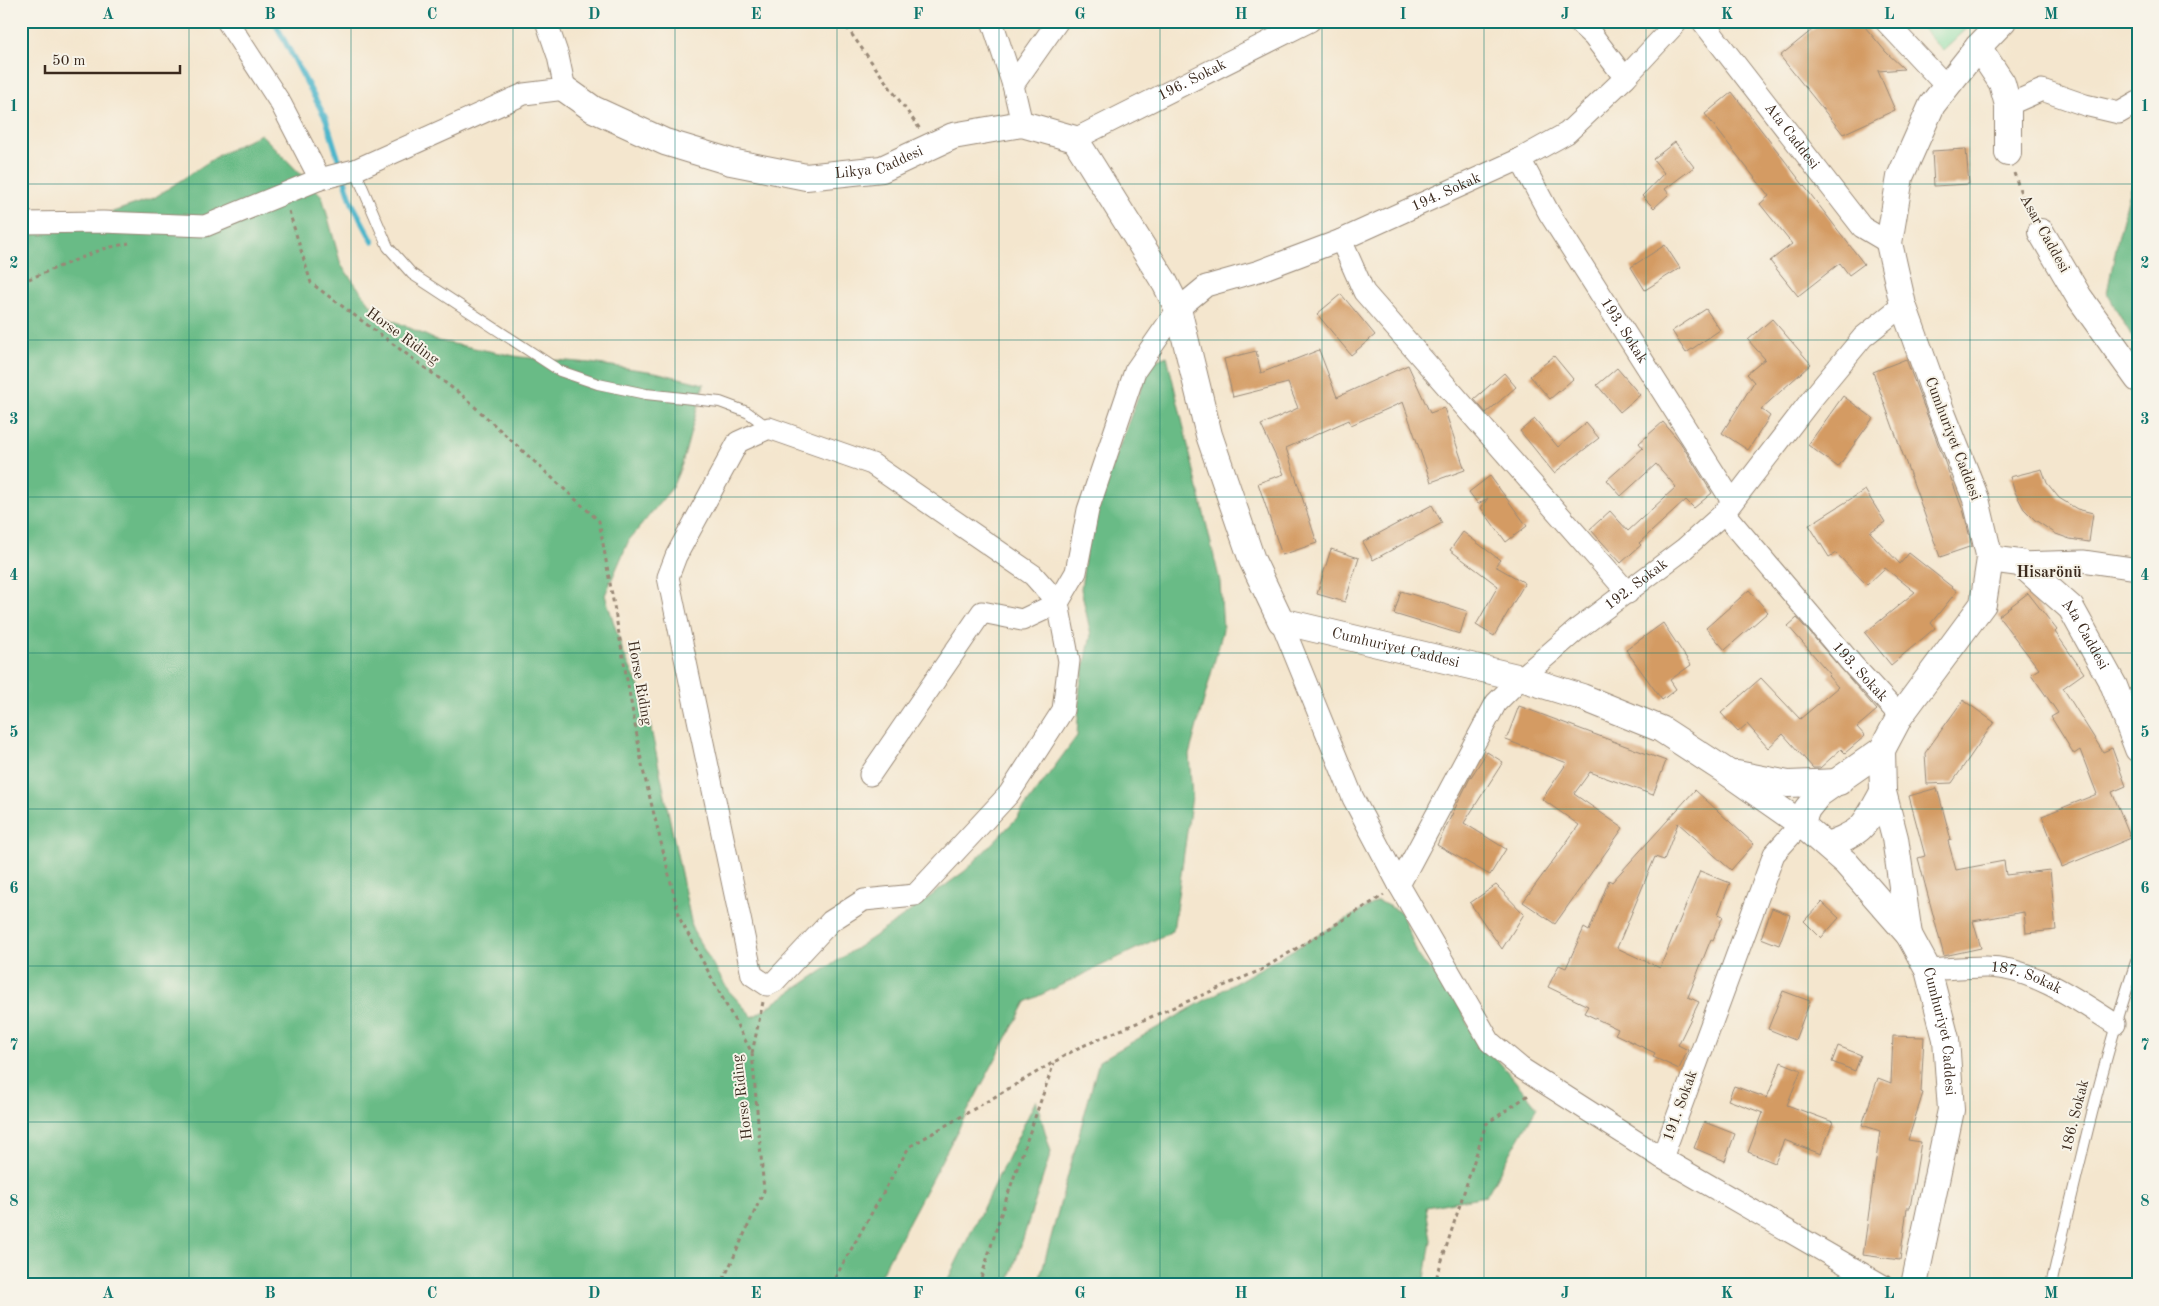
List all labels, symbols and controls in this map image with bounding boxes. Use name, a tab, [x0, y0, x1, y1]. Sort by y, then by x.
text: A	[102, 7, 114, 23]
text: B	[264, 7, 276, 23]
text: C	[427, 7, 437, 23]
text: D	[588, 7, 600, 23]
text: E	[750, 7, 762, 23]
text: F	[913, 7, 924, 23]
text: G	[1074, 7, 1086, 23]
text: H	[1234, 7, 1248, 23]
text: I	[1399, 7, 1407, 23]
text: J	[1561, 7, 1570, 23]
text: K	[1721, 7, 1733, 23]
text: L	[1884, 7, 1895, 23]
text: M	[2044, 7, 2058, 23]
scale bar	[45, 42, 180, 74]
text: 50 m	[52, 54, 86, 69]
street label: 196. Sokak	[1155, 57, 1229, 104]
text: 1	[9, 99, 19, 115]
text: 1	[2140, 99, 2150, 115]
street label: Ata Caddesi	[1761, 101, 1822, 172]
street label: Likya Caddesi	[834, 143, 925, 181]
street label: 194. Sokak	[1409, 170, 1483, 215]
street label: Asar Caddesi	[2017, 193, 2071, 275]
text: 2	[9, 256, 19, 272]
text: 2	[2140, 256, 2150, 272]
street label: 193. Sokak	[1598, 296, 1650, 366]
street label: Horse Riding	[363, 306, 441, 368]
street label: Cumhuriyet Caddesi	[1922, 375, 1982, 503]
text: 3	[9, 412, 19, 428]
text: 3	[2140, 412, 2150, 428]
street label: 192. Sokak	[1602, 556, 1671, 613]
district label: Hisarönü	[2016, 565, 2082, 581]
text: 4	[9, 568, 19, 584]
text: 4	[2140, 568, 2150, 584]
street label: Ata Caddesi	[2059, 596, 2111, 672]
street label: Cumhuriyet Caddesi	[1330, 626, 1461, 671]
street label: Horse Riding	[624, 639, 654, 727]
street label: 193. Sokak	[1829, 639, 1890, 705]
text: 5	[9, 725, 19, 741]
text: 5	[2140, 725, 2150, 741]
text: 6	[9, 881, 19, 897]
text: 6	[2140, 881, 2150, 897]
street label: 187. Sokak	[1990, 960, 2064, 997]
street label: Cumhuriyet Caddesi	[1920, 966, 1957, 1096]
text: 7	[9, 1038, 19, 1054]
text: 7	[2140, 1038, 2150, 1054]
street label: Horse Riding	[730, 1053, 756, 1141]
street label: 191. Sokak	[1661, 1068, 1701, 1143]
street label: 186. Sokak	[2060, 1078, 2092, 1154]
text: 8	[9, 1194, 19, 1210]
text: 8	[2140, 1194, 2150, 1210]
text: A	[102, 1286, 114, 1302]
text: B	[264, 1286, 276, 1302]
text: C	[427, 1286, 437, 1302]
text: D	[588, 1286, 600, 1302]
text: E	[750, 1286, 762, 1302]
text: F	[913, 1286, 924, 1302]
text: G	[1074, 1286, 1086, 1302]
text: H	[1234, 1286, 1248, 1302]
text: I	[1399, 1286, 1407, 1302]
text: J	[1561, 1286, 1570, 1302]
text: K	[1721, 1286, 1733, 1302]
text: L	[1884, 1286, 1895, 1302]
text: M	[2044, 1286, 2058, 1302]

